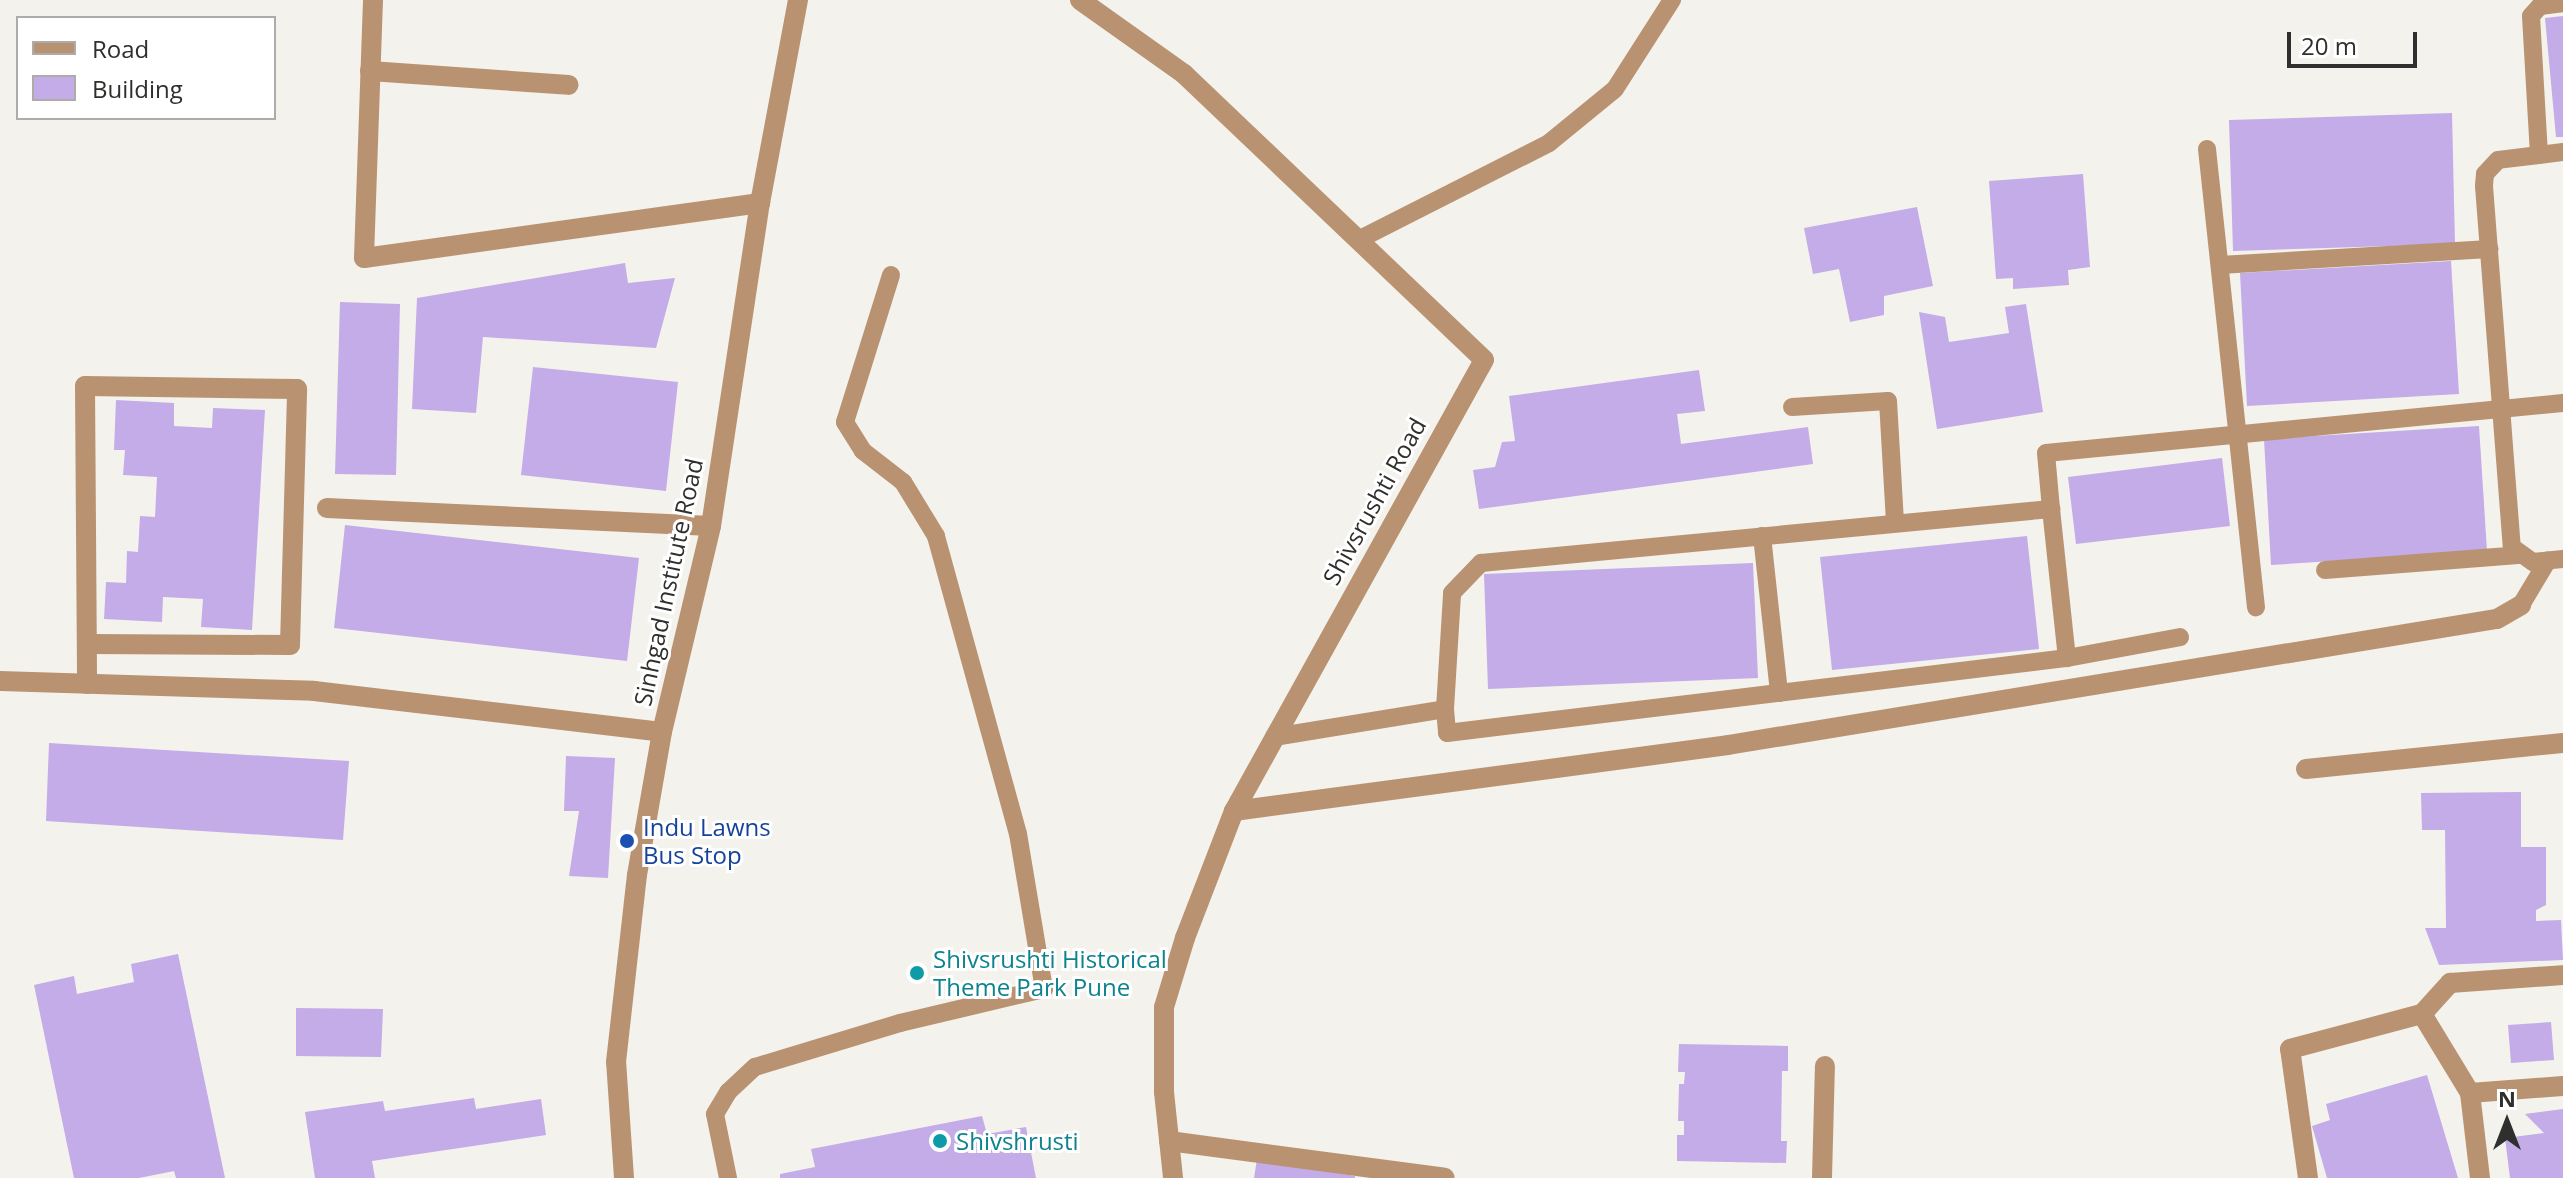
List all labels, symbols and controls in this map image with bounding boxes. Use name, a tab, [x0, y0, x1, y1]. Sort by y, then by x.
legend	[16, 16, 276, 120]
scale bar	[2291, 16, 2421, 66]
text: 20 m	[2301, 29, 2357, 62]
text: Road	[92, 32, 149, 65]
text: Building	[92, 72, 183, 105]
street label: Shivsrushti Road	[1316, 413, 1432, 589]
street label: Sinhgad Institute Road	[628, 456, 708, 708]
place label: Indu Lawns Bus Stop	[643, 813, 771, 869]
marker: Indu Lawns Bus Stop	[618, 832, 636, 850]
place label: Shivsrushti Historical Theme Park Pune	[933, 945, 1167, 1001]
marker: Shivsrushti Historical Theme Park Pune	[908, 964, 926, 982]
north arrow	[2467, 1082, 2547, 1162]
text: N	[2498, 1083, 2516, 1113]
place label: Shivshrusti	[956, 1127, 1079, 1155]
marker: Shivshrusti	[931, 1132, 949, 1150]

